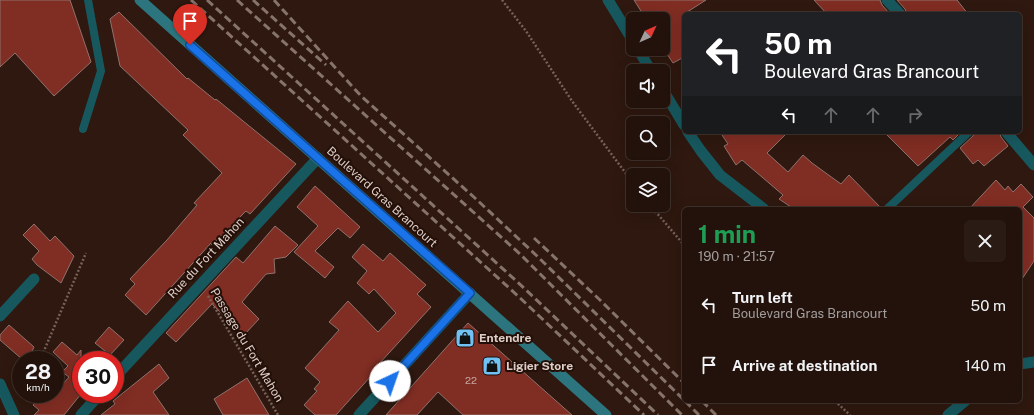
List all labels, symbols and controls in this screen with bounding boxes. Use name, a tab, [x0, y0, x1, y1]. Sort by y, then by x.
pin	[173, 4, 207, 45]
icon: arrive	[179, 10, 201, 32]
north arrow	[626, 12, 670, 56]
map controls	[626, 12, 670, 212]
text: 50 m	[764, 27, 832, 60]
icon: left	[698, 28, 750, 80]
text: Boulevard Gras Brancourt	[764, 61, 979, 82]
button: sound	[626, 64, 670, 108]
icon: left	[778, 104, 800, 126]
icon: ahead	[820, 104, 842, 126]
icon: ahead	[862, 104, 884, 126]
icon: right	[904, 104, 926, 126]
button: search	[626, 116, 670, 160]
street label: Boulevard Gras Brancourt	[324, 144, 440, 250]
button: layers	[626, 168, 670, 212]
street label: Rue du Fort Mahon	[165, 215, 247, 301]
text: 1 min	[698, 220, 756, 248]
button: close	[964, 220, 1006, 262]
text: 190 m · 21:57	[698, 249, 775, 264]
street label: Passage du Fort Mahon	[207, 286, 287, 405]
text: Turn left	[732, 289, 793, 306]
icon: left	[698, 294, 720, 316]
text: 50 m	[971, 297, 1006, 314]
text: Boulevard Gras Brancourt	[732, 306, 887, 321]
shop icon: Entendre	[454, 327, 476, 349]
place label: Entendre	[479, 331, 532, 345]
speed limit sign: 30	[72, 351, 124, 403]
icon: arrive	[698, 354, 720, 376]
shop icon: Ligier Store	[481, 355, 503, 377]
text: Arrive at destination	[732, 357, 877, 374]
text: 140 m	[965, 357, 1006, 374]
place label: Ligier Store	[506, 359, 573, 373]
text: 28	[25, 360, 51, 384]
position arrow	[369, 360, 411, 402]
house number: 22	[465, 374, 477, 386]
text: km/h	[26, 381, 50, 393]

